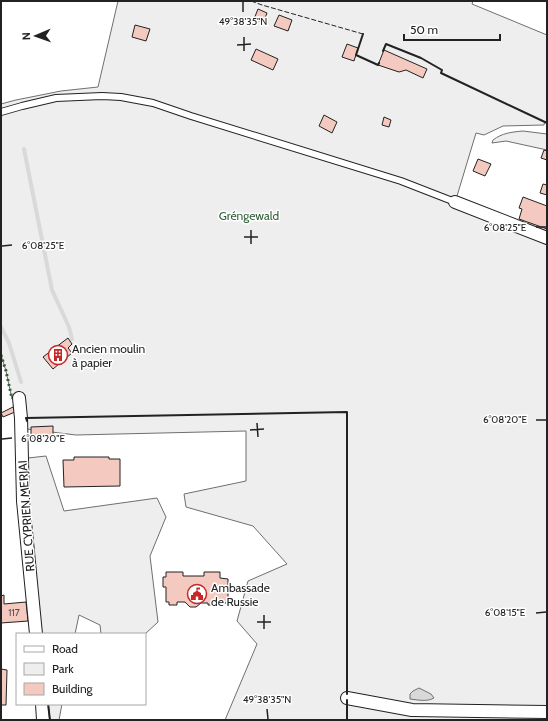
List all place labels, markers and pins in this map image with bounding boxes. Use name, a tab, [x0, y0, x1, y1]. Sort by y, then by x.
place label: Ancien moulin à papier	[72, 341, 145, 370]
building icon: Ancien moulin à papier	[47, 344, 69, 366]
place label: Ambassade de Russie	[211, 580, 270, 609]
public building icon: Ambassade de Russie	[186, 583, 208, 605]

